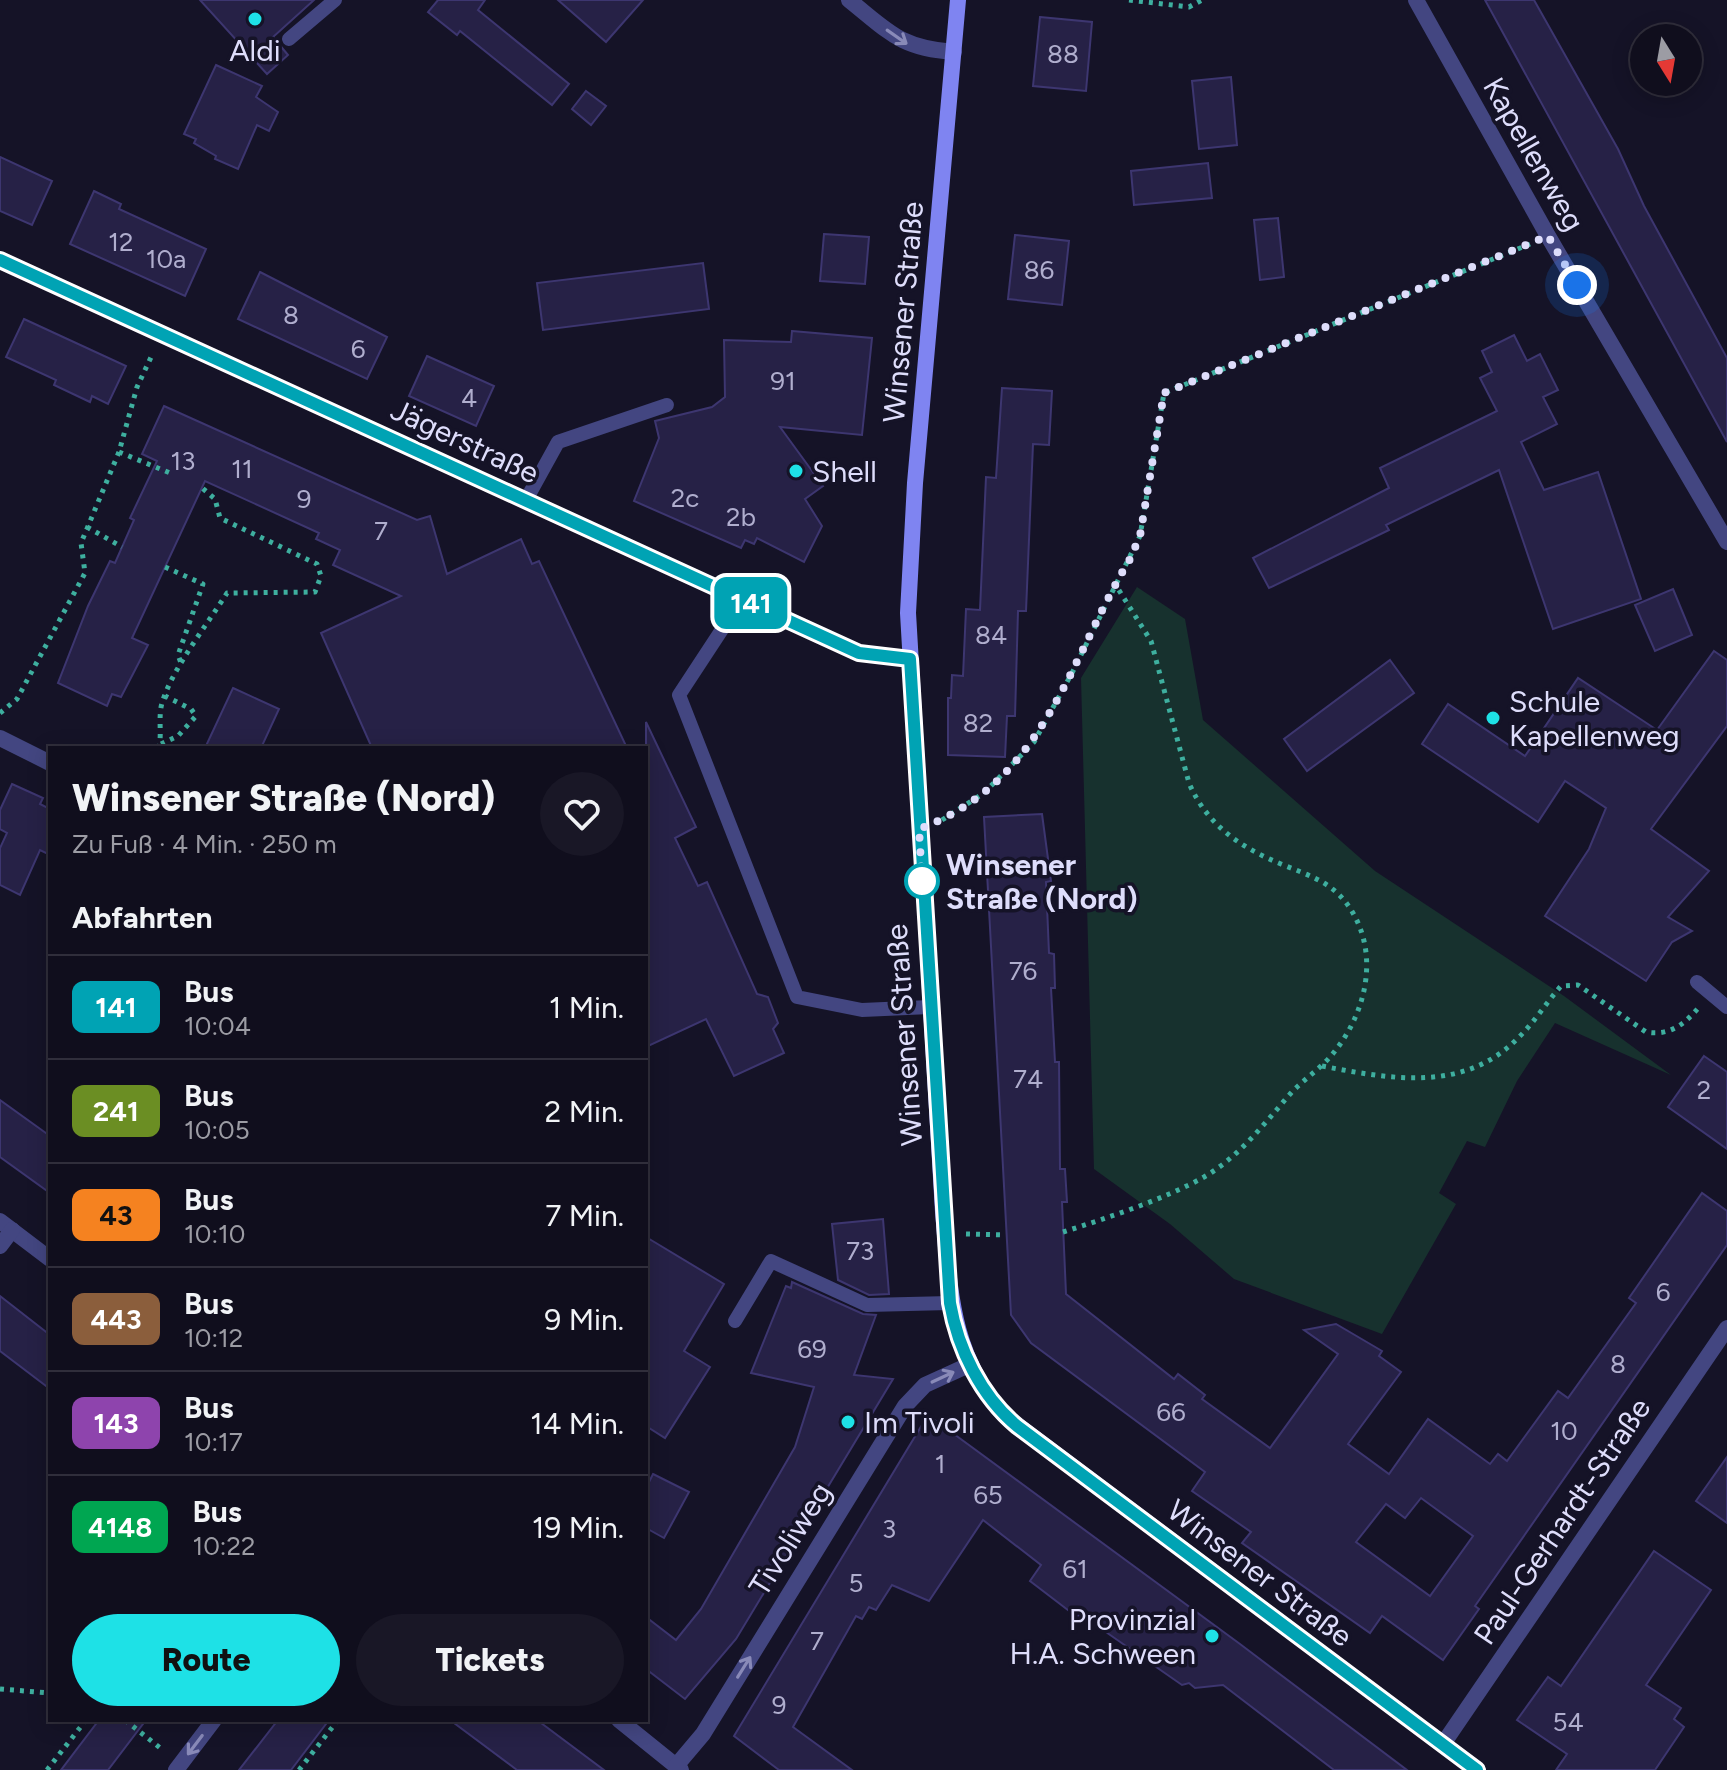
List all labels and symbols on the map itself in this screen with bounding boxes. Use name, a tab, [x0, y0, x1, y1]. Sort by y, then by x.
marker: Aldi	[246, 10, 264, 28]
north arrow	[1630, 24, 1702, 96]
one-way arrow	[885, 29, 907, 45]
place label: Aldi	[229, 32, 281, 69]
house number: 88	[1047, 38, 1079, 70]
street label: Kapellenweg	[1475, 71, 1593, 237]
street label: Winsener Straße	[875, 200, 931, 424]
house number: 12	[108, 226, 134, 258]
house number: 10a	[146, 243, 186, 275]
house number: 86	[1024, 254, 1054, 286]
your location	[1557, 265, 1597, 305]
house number: 8	[283, 299, 299, 331]
house number: 6	[351, 333, 365, 365]
house number: 91	[770, 365, 796, 397]
house number: 4	[461, 382, 477, 414]
street label: Jägerstraße	[385, 391, 545, 491]
house number: 13	[171, 445, 195, 477]
house number: 11	[231, 453, 253, 485]
place label: Shell	[812, 453, 877, 490]
marker: Shell	[787, 462, 805, 480]
house number: 2c	[671, 482, 699, 514]
house number: 9	[297, 483, 311, 515]
house number: 2b	[726, 501, 756, 533]
house number: 7	[374, 515, 388, 547]
line badge: 141	[705, 577, 797, 629]
house number: 84	[975, 619, 1007, 651]
place label: Schule Kapellenweg	[1509, 683, 1680, 754]
house number: 82	[963, 707, 993, 739]
marker: Schule Kapellenweg	[1484, 709, 1502, 727]
place label: Winsener Straße (Nord)	[946, 846, 1138, 917]
marker: Winsener Straße (Nord)	[905, 864, 939, 898]
street label: Winsener Straße	[878, 923, 930, 1147]
house number: 76	[1009, 955, 1037, 987]
house number: 74	[1013, 1063, 1043, 1095]
house number: 2	[1697, 1074, 1711, 1106]
house number: 73	[846, 1235, 874, 1267]
house number: 6	[1656, 1276, 1670, 1308]
house number: 69	[797, 1333, 827, 1365]
house number: 8	[1610, 1348, 1626, 1380]
one-way arrow	[930, 1369, 954, 1384]
street label: Paul-Gerhardt-Straße	[1466, 1391, 1658, 1651]
house number: 66	[1156, 1396, 1186, 1428]
place label: Im Tivoli	[864, 1404, 975, 1441]
marker: Im Tivoli	[839, 1413, 857, 1431]
house number: 10	[1550, 1415, 1578, 1447]
house number: 1	[935, 1448, 945, 1480]
street label: Tivoliweg	[741, 1475, 839, 1603]
house number: 65	[973, 1479, 1003, 1511]
street label: Winsener Straße	[1160, 1491, 1360, 1655]
house number: 3	[882, 1513, 896, 1545]
house number: 61	[1062, 1553, 1088, 1585]
house number: 5	[849, 1567, 863, 1599]
place label: Provinzial H.A. Schween	[1009, 1601, 1196, 1672]
house number: 7	[810, 1625, 824, 1657]
marker: Provinzial H.A. Schween	[1203, 1627, 1221, 1645]
one-way arrow	[737, 1656, 753, 1679]
house number: 9	[772, 1689, 786, 1721]
house number: 54	[1552, 1706, 1584, 1738]
one-way arrow	[186, 1734, 203, 1755]

